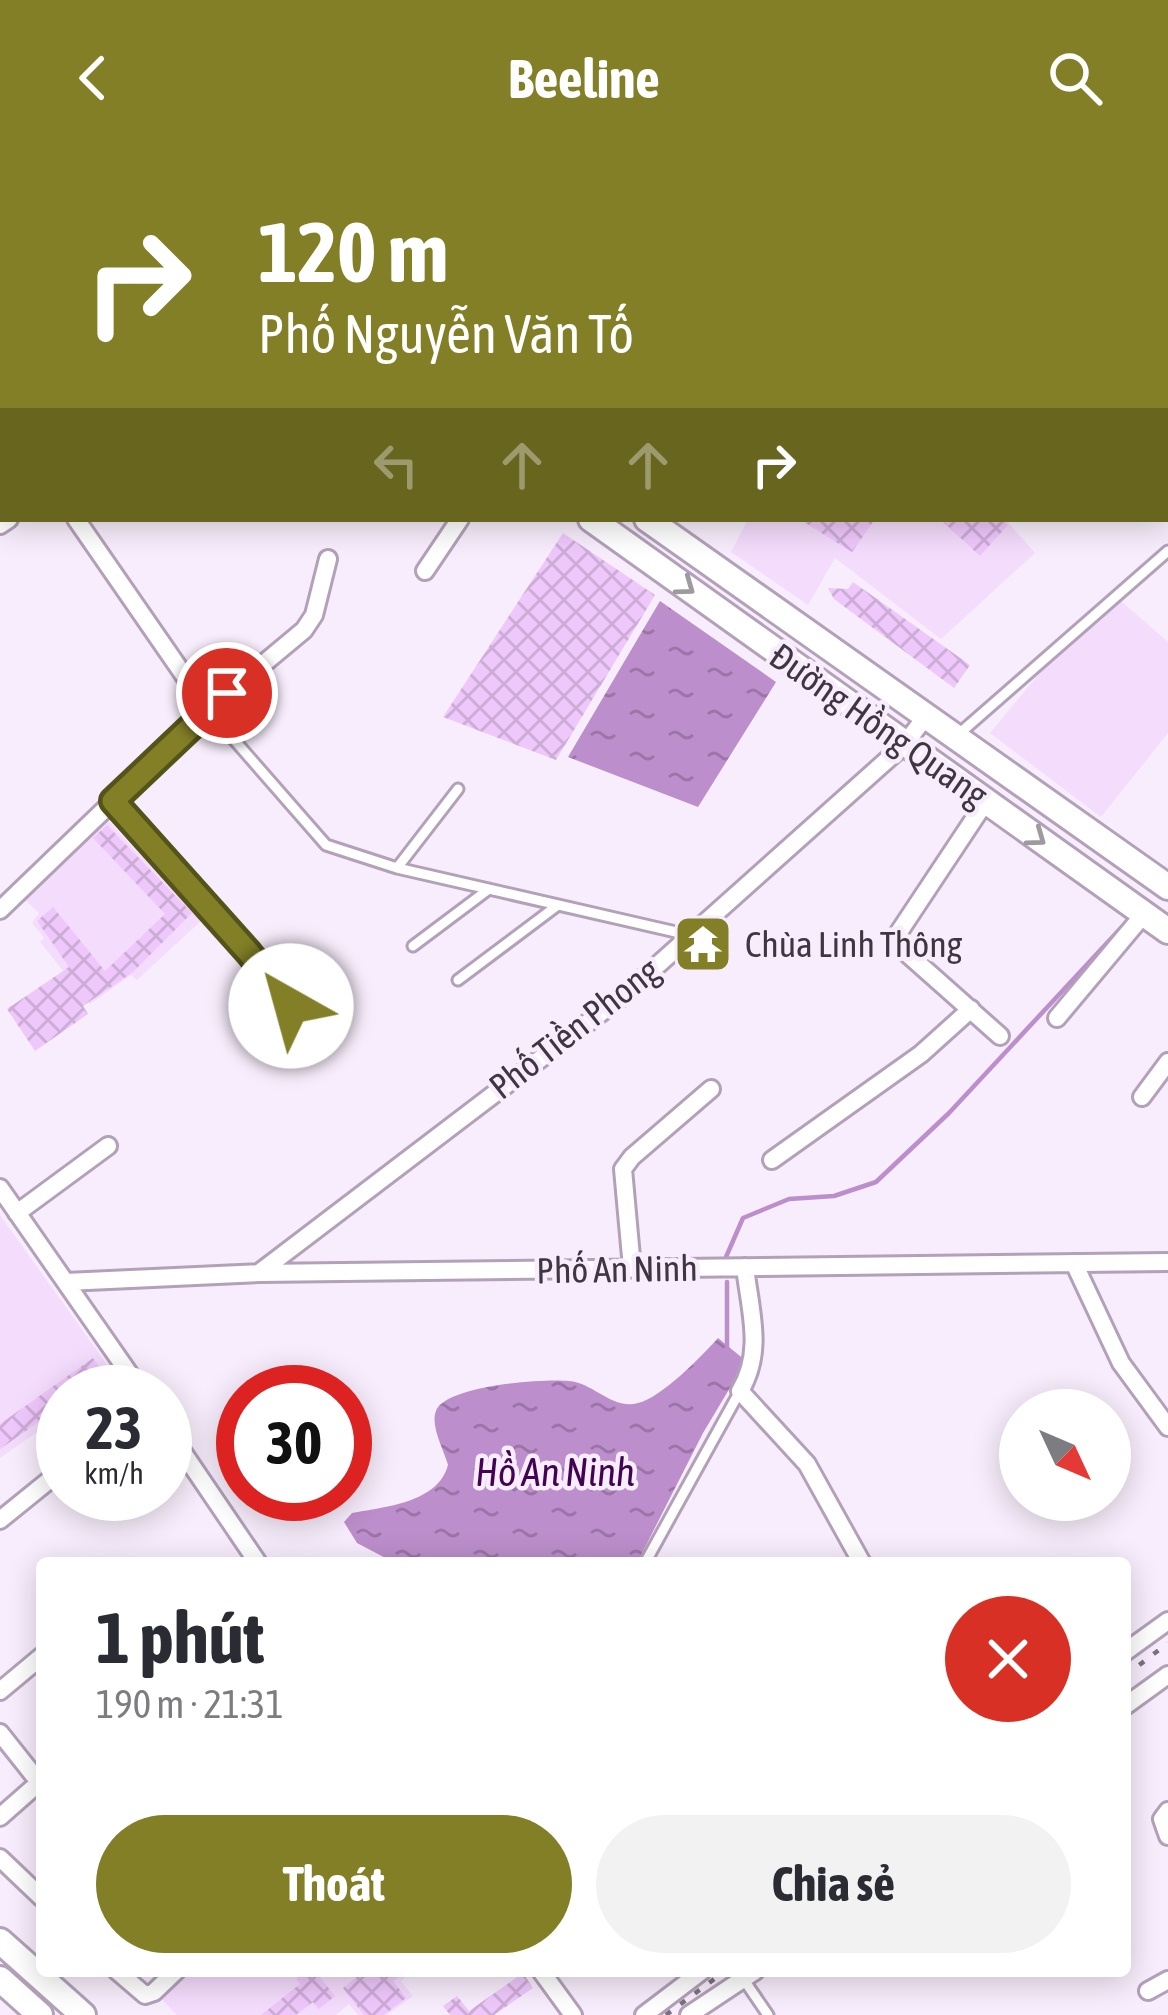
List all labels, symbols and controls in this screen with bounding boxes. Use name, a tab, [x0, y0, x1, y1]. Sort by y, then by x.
icon: back	[60, 45, 126, 111]
icon: search	[1042, 45, 1108, 111]
text: Beeline	[508, 48, 660, 109]
icon: right	[60, 204, 216, 360]
text: 120 m	[258, 204, 448, 300]
text: Phố Nguyễn Văn Tố	[258, 303, 634, 364]
icon: left	[363, 432, 429, 498]
icon: ahead	[489, 432, 555, 498]
icon: ahead	[615, 432, 681, 498]
icon: right	[741, 432, 807, 498]
one-way arrow	[673, 573, 695, 595]
street label: Đường Hồng Quang	[762, 634, 996, 816]
pin	[176, 642, 278, 744]
icon: arrive	[194, 660, 260, 726]
one-way arrow	[1024, 824, 1046, 846]
temple icon: Chùa Linh Thông	[672, 913, 734, 975]
place label: Chùa Linh Thông	[745, 923, 963, 965]
position arrow	[228, 943, 354, 1069]
street label: Phố Tiền Phong	[481, 948, 668, 1107]
street label: Phố An Ninh	[536, 1247, 698, 1291]
speed limit sign: 30	[216, 1365, 372, 1521]
north arrow	[999, 1389, 1131, 1521]
map controls	[999, 1389, 1131, 1521]
text: 23	[86, 1393, 142, 1462]
water label: Hồ An Ninh	[475, 1450, 635, 1494]
text: km/h	[84, 1456, 144, 1490]
text: 1 phút	[96, 1596, 264, 1678]
button: close	[945, 1596, 1071, 1722]
text: 190 m · 21:31	[96, 1682, 284, 1726]
button: Thoát	[96, 1815, 572, 1953]
button: Chia sẻ	[596, 1815, 1071, 1953]

